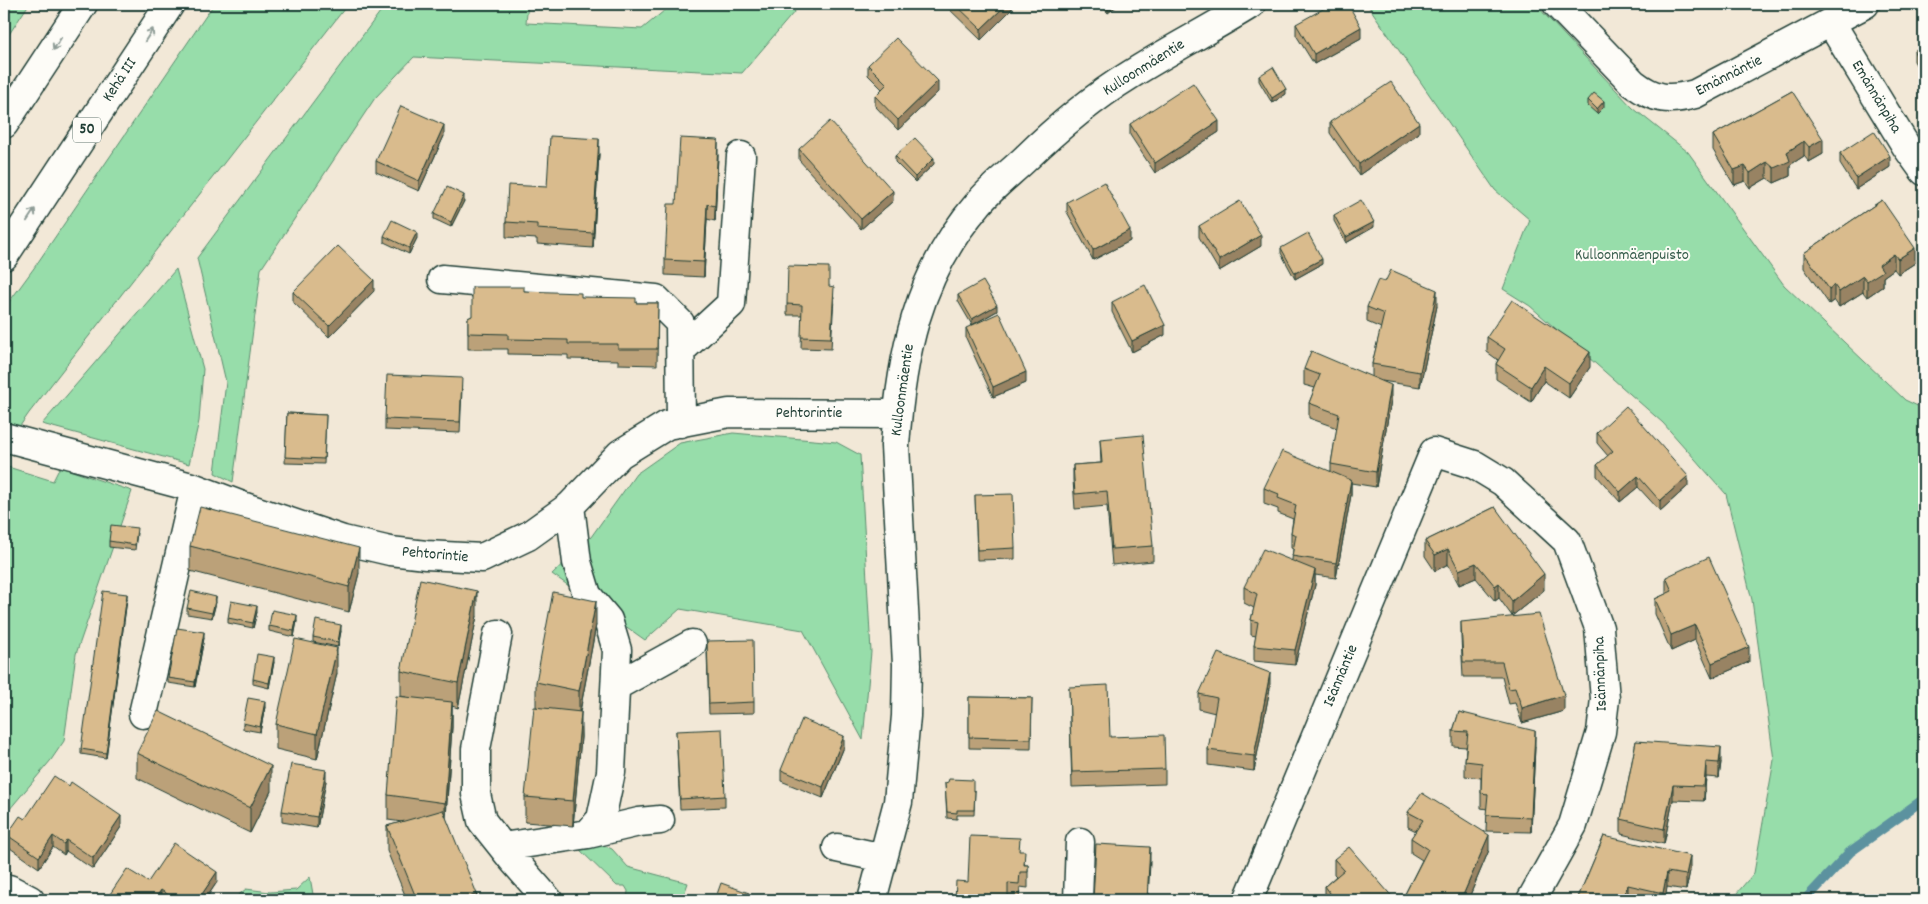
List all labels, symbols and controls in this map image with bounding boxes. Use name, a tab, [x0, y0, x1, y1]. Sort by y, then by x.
one-way arrow	[144, 29, 154, 43]
street label: Kulloonmäentie	[1099, 34, 1189, 102]
one-way arrow	[51, 37, 61, 51]
street label: Emännäntie	[1692, 49, 1766, 103]
street label: Kehä III	[97, 53, 143, 107]
street label: Emännänpiha	[1845, 56, 1907, 138]
road number: 50	[73, 118, 101, 142]
one-way arrow	[25, 208, 36, 222]
park label: Kulloonmäenpuisto	[1575, 244, 1689, 267]
street label: Kulloonmäentie	[885, 342, 921, 438]
street label: Pehtorintie	[776, 402, 842, 425]
street label: Pehtorintie	[401, 541, 469, 569]
street label: Isännänpiha	[1588, 636, 1614, 712]
street label: Isännäntie	[1318, 641, 1364, 711]

